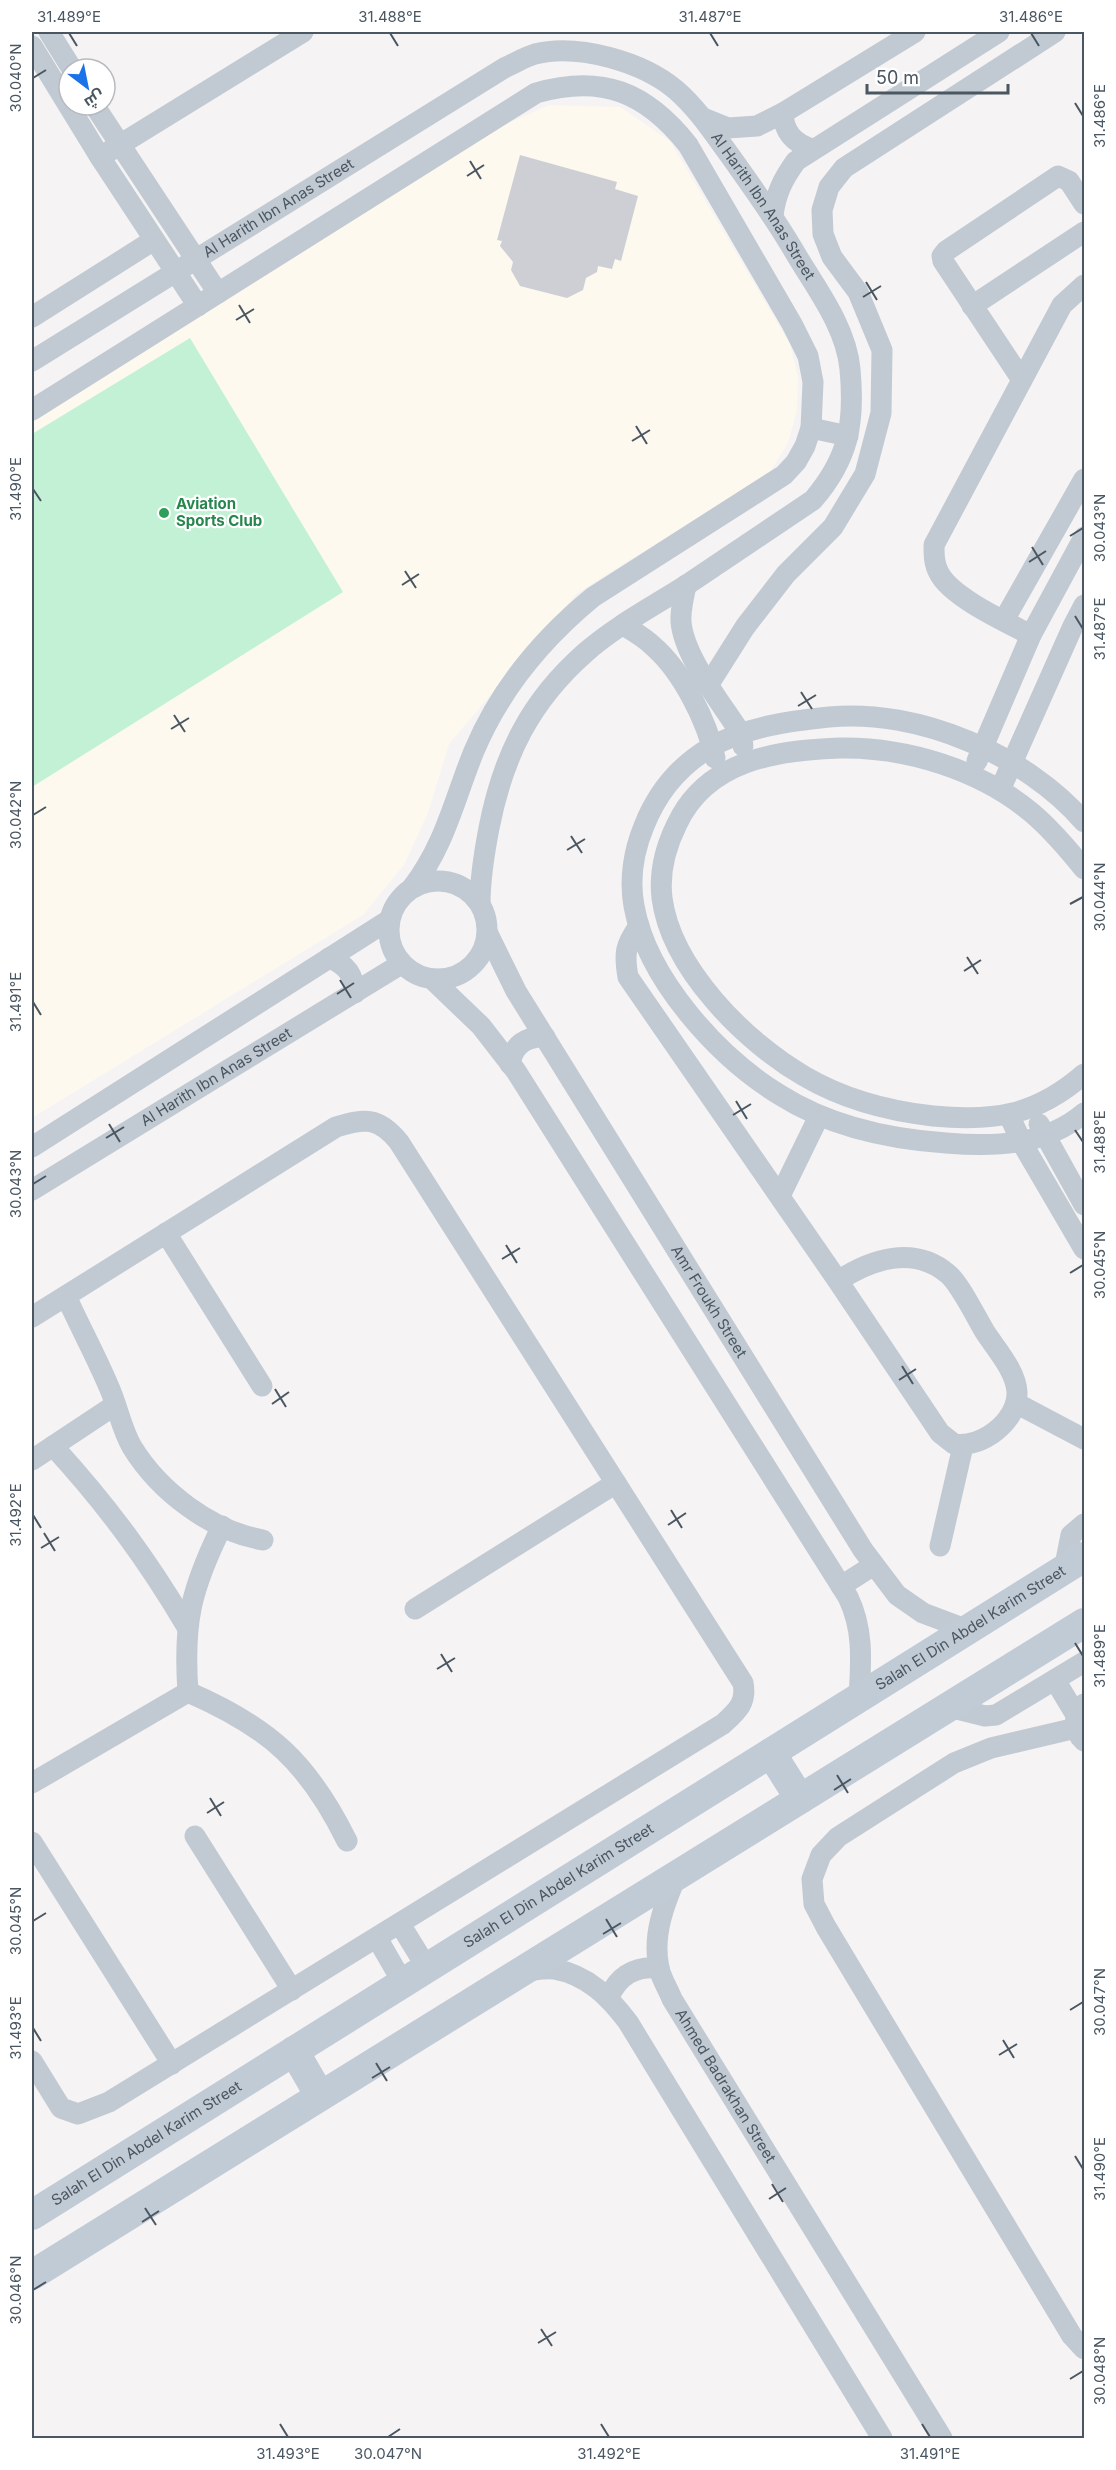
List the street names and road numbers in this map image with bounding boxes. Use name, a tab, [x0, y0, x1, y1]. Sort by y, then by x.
street label: Al Harith Ibn Anas Street	[707, 128, 820, 283]
street label: Al Harith Ibn Anas Street	[199, 154, 357, 262]
street label: Al Harith Ibn Anas Street	[137, 1023, 295, 1130]
street label: Amr Froukh Street	[667, 1242, 751, 1361]
street label: Salah El Din Abdel Karim Street	[872, 1561, 1069, 1694]
street label: Salah El Din Abdel Karim Street	[460, 1819, 657, 1952]
street label: Ahmed Badrakhan Street	[671, 2005, 780, 2166]
street label: Salah El Din Abdel Karim Street	[48, 2076, 245, 2210]

